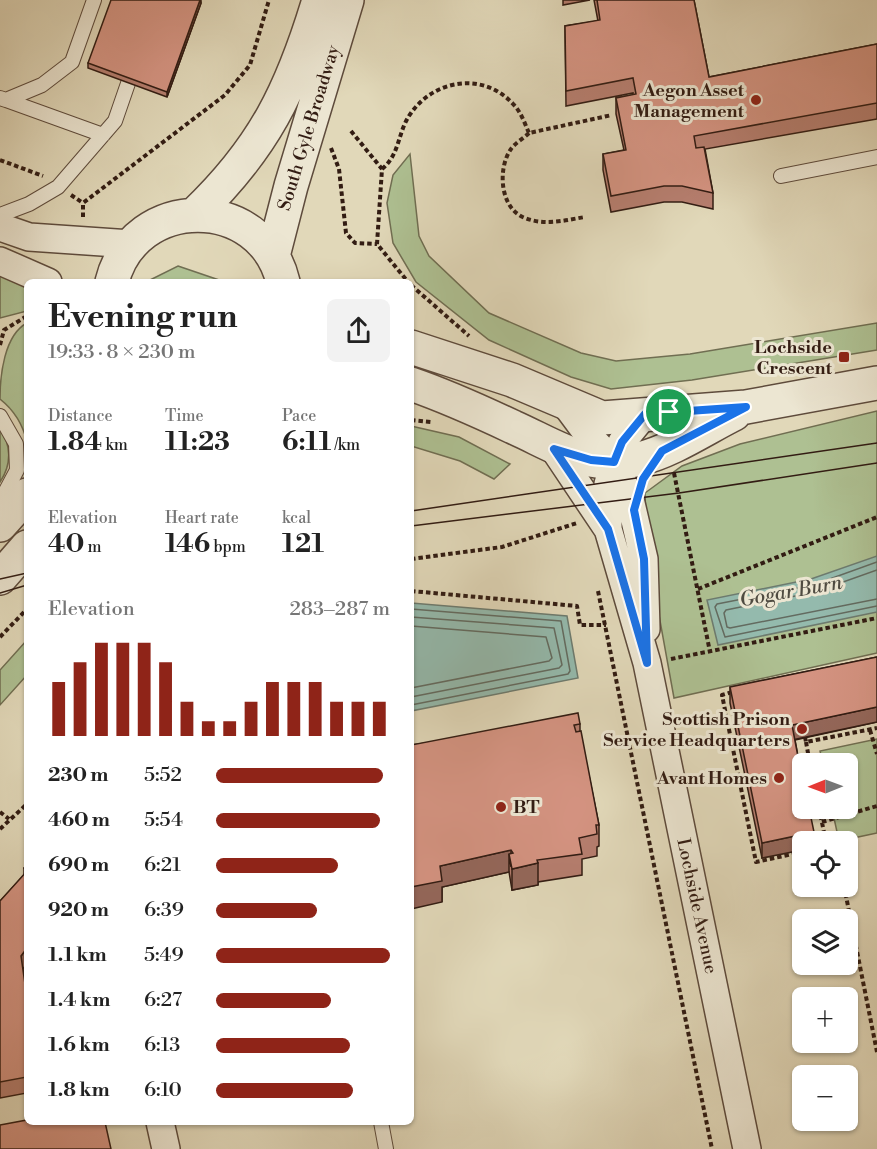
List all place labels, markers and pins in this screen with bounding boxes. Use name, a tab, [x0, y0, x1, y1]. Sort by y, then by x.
place label: Aegon Asset Management	[633, 79, 745, 123]
marker: Aegon Asset Management	[749, 93, 763, 107]
place label: Lochside Crescent	[754, 336, 833, 380]
marker: Lochside Crescent	[837, 350, 851, 364]
pin	[643, 386, 694, 437]
place label: Scottish Prison Service Headquarters	[603, 708, 790, 752]
marker: Scottish Prison Service Headquarters	[795, 722, 809, 736]
place label: Avant Homes	[656, 767, 767, 790]
marker: Avant Homes	[772, 771, 786, 785]
place label: BT	[513, 796, 539, 819]
marker: BT	[494, 800, 508, 814]

